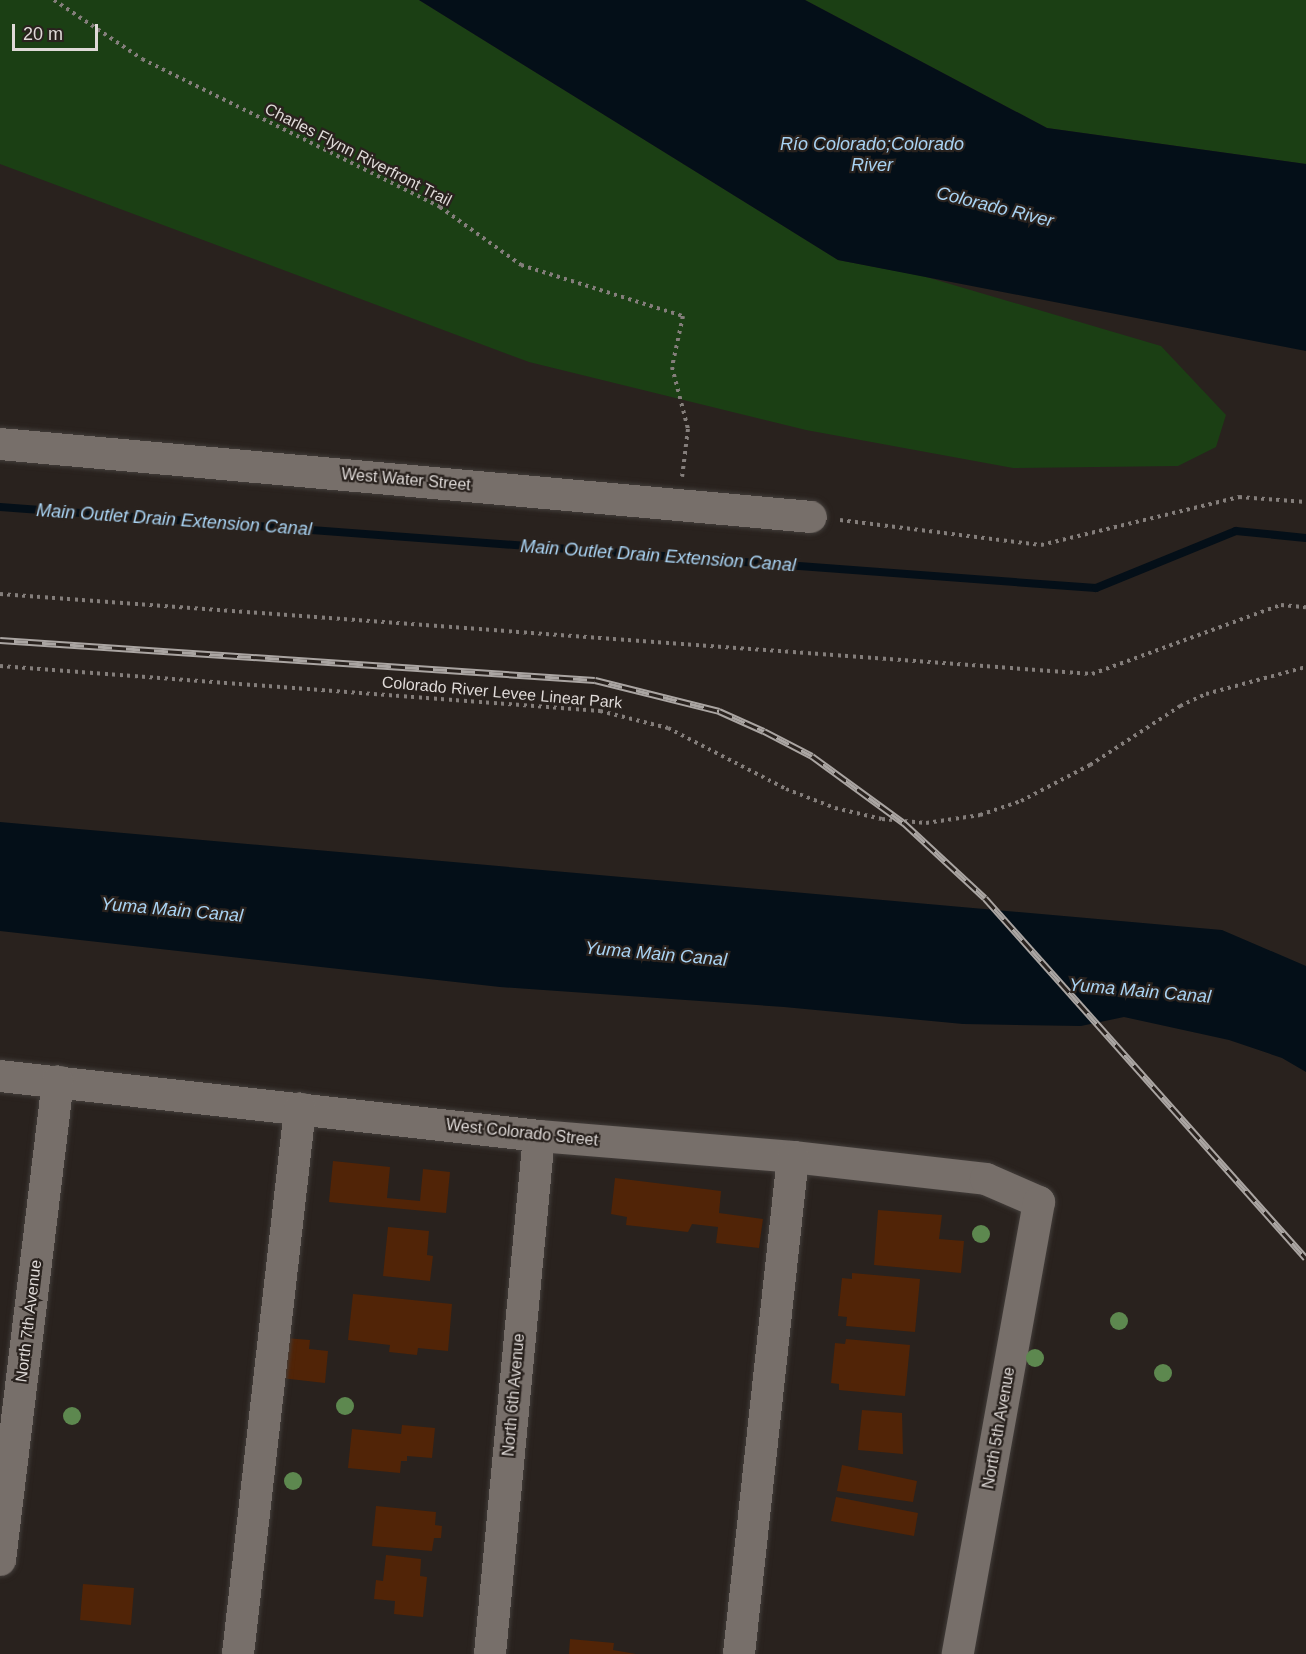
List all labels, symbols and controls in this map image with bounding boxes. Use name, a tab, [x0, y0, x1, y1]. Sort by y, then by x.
scale bar	[15, 12, 100, 50]
text: 20 m	[23, 24, 63, 44]
street label: Charles Flynn Riverfront Trail	[261, 99, 455, 211]
water label: Río Colorado;Colorado River	[780, 134, 964, 176]
water label: Colorado River	[934, 182, 1056, 232]
street label: West Water Street	[341, 465, 471, 495]
water label: Main Outlet Drain Extension Canal	[36, 500, 312, 540]
water label: Main Outlet Drain Extension Canal	[520, 536, 796, 576]
street label: Colorado River Levee Linear Park	[381, 673, 623, 713]
water label: Yuma Main Canal	[100, 893, 244, 927]
water label: Yuma Main Canal	[584, 937, 728, 971]
water label: Yuma Main Canal	[1068, 974, 1212, 1008]
street label: West Colorado Street	[445, 1115, 599, 1151]
street label: North 7th Avenue	[12, 1258, 46, 1384]
street label: North 6th Avenue	[499, 1332, 529, 1458]
street label: North 5th Avenue	[979, 1365, 1019, 1491]

